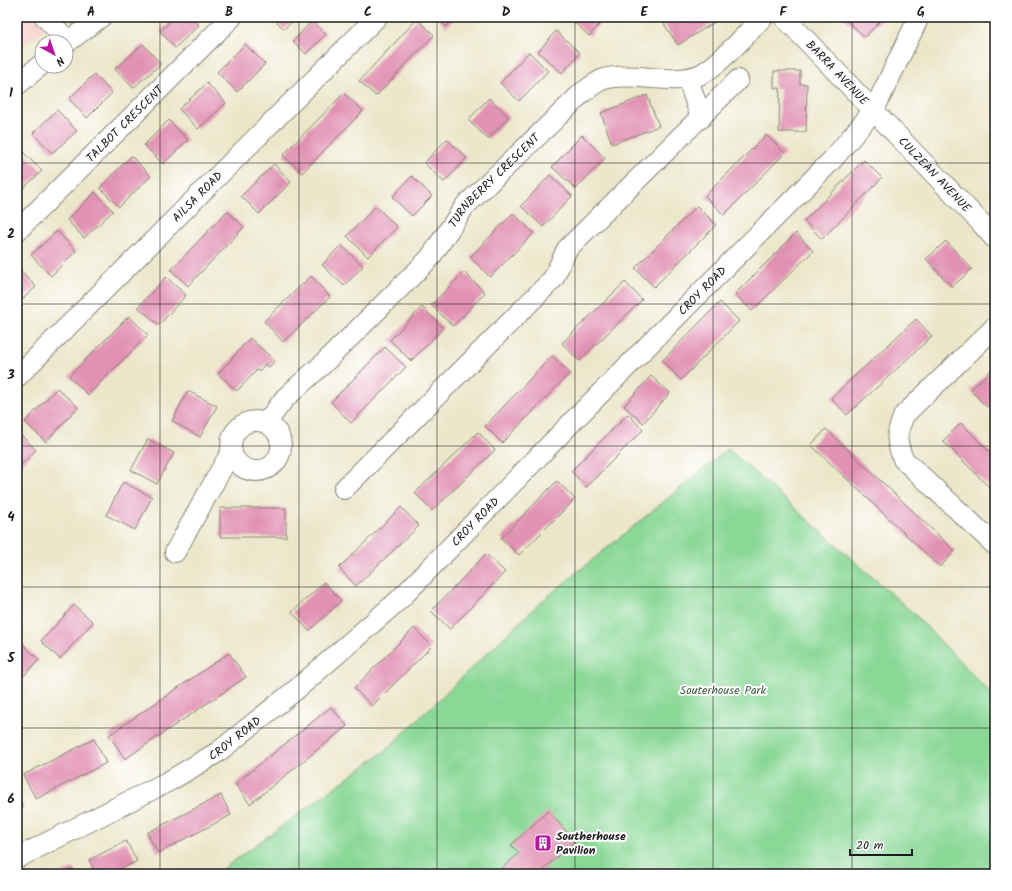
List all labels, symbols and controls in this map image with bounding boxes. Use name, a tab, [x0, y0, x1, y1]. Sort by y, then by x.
text: A	[87, 2, 95, 23]
text: B	[225, 2, 233, 23]
text: C	[364, 2, 372, 23]
text: D	[502, 2, 511, 23]
text: E	[640, 2, 648, 23]
text: F	[779, 2, 787, 23]
text: G	[917, 2, 925, 23]
north arrow	[34, 34, 74, 74]
street label: BARRA AVENUE	[801, 36, 874, 110]
text: N	[51, 52, 68, 70]
street label: TALBOT CRESCENT	[82, 80, 169, 167]
text: 1	[9, 83, 13, 104]
street label: TURNBERRY CRESCENT	[443, 128, 545, 232]
street label: CULZEAN AVENUE	[894, 132, 976, 217]
street label: AILSA ROAD	[167, 167, 227, 227]
text: 2	[7, 224, 15, 245]
street label: CROY ROAD	[674, 262, 731, 320]
text: 3	[6, 365, 15, 386]
street label: CROY ROAD	[447, 492, 504, 551]
text: 4	[7, 507, 15, 528]
text: 5	[7, 648, 16, 669]
park label: Souterhouse Park	[680, 681, 767, 700]
street label: CROY ROAD	[205, 711, 266, 765]
text: 6	[7, 789, 15, 810]
place label: Southerhouse Pavilion	[556, 827, 626, 860]
scale bar	[850, 831, 912, 857]
building icon: Southerhouse Pavilion	[533, 833, 553, 853]
text: 20 m	[856, 836, 884, 855]

